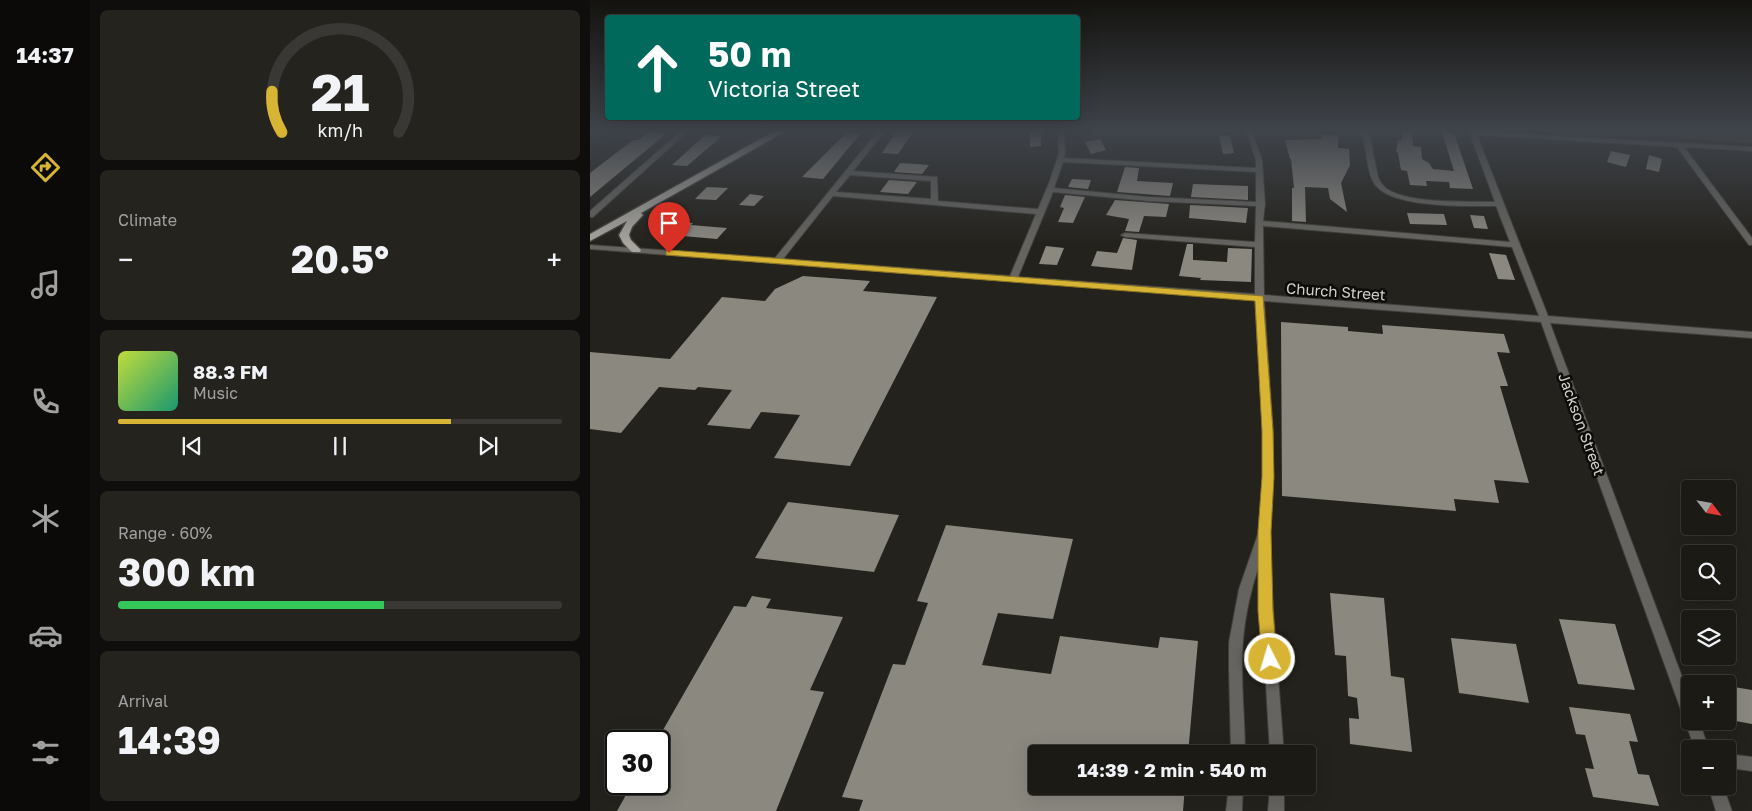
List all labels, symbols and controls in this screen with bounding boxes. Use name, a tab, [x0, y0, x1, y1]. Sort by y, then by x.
text: 50 m	[708, 33, 791, 75]
icon: ahead	[625, 35, 690, 100]
text: 14:37	[16, 41, 74, 68]
text: 21	[311, 60, 369, 122]
text: Victoria Street	[708, 75, 860, 102]
text: km/h	[317, 119, 363, 141]
icon: directions	[28, 150, 63, 185]
pin	[648, 202, 690, 253]
icon: arrive	[655, 209, 683, 237]
text: Climate	[118, 210, 177, 230]
text: 20.5°	[291, 236, 389, 281]
text: −	[118, 243, 133, 276]
text: +	[547, 243, 562, 276]
icon: music	[28, 267, 63, 302]
street label: Church Street	[1286, 279, 1386, 303]
text: 88.3 FM	[193, 360, 268, 383]
street label: Jackson Street	[1555, 370, 1609, 478]
text: Music	[193, 383, 238, 403]
icon: phone	[28, 384, 63, 419]
icon: previous	[178, 432, 206, 460]
icon: pause	[326, 432, 354, 460]
icon: next	[474, 432, 502, 460]
north arrow	[1681, 480, 1736, 535]
map controls	[1681, 480, 1736, 795]
icon: climate	[28, 501, 63, 536]
text: Range · 60%	[118, 523, 213, 543]
button: search	[1681, 545, 1736, 600]
text: 300 km	[118, 549, 255, 594]
button: layers	[1681, 610, 1736, 665]
icon: car	[28, 618, 63, 653]
position arrow	[1243, 632, 1295, 684]
button: +	[1681, 675, 1736, 730]
text: Arrival	[118, 691, 168, 711]
text: 14:39	[118, 717, 221, 762]
speed limit sign: 30	[605, 730, 670, 795]
icon: filters	[28, 735, 63, 770]
button: −	[1681, 740, 1736, 795]
text: 14:39 · 2 min · 540 m	[1077, 758, 1267, 781]

